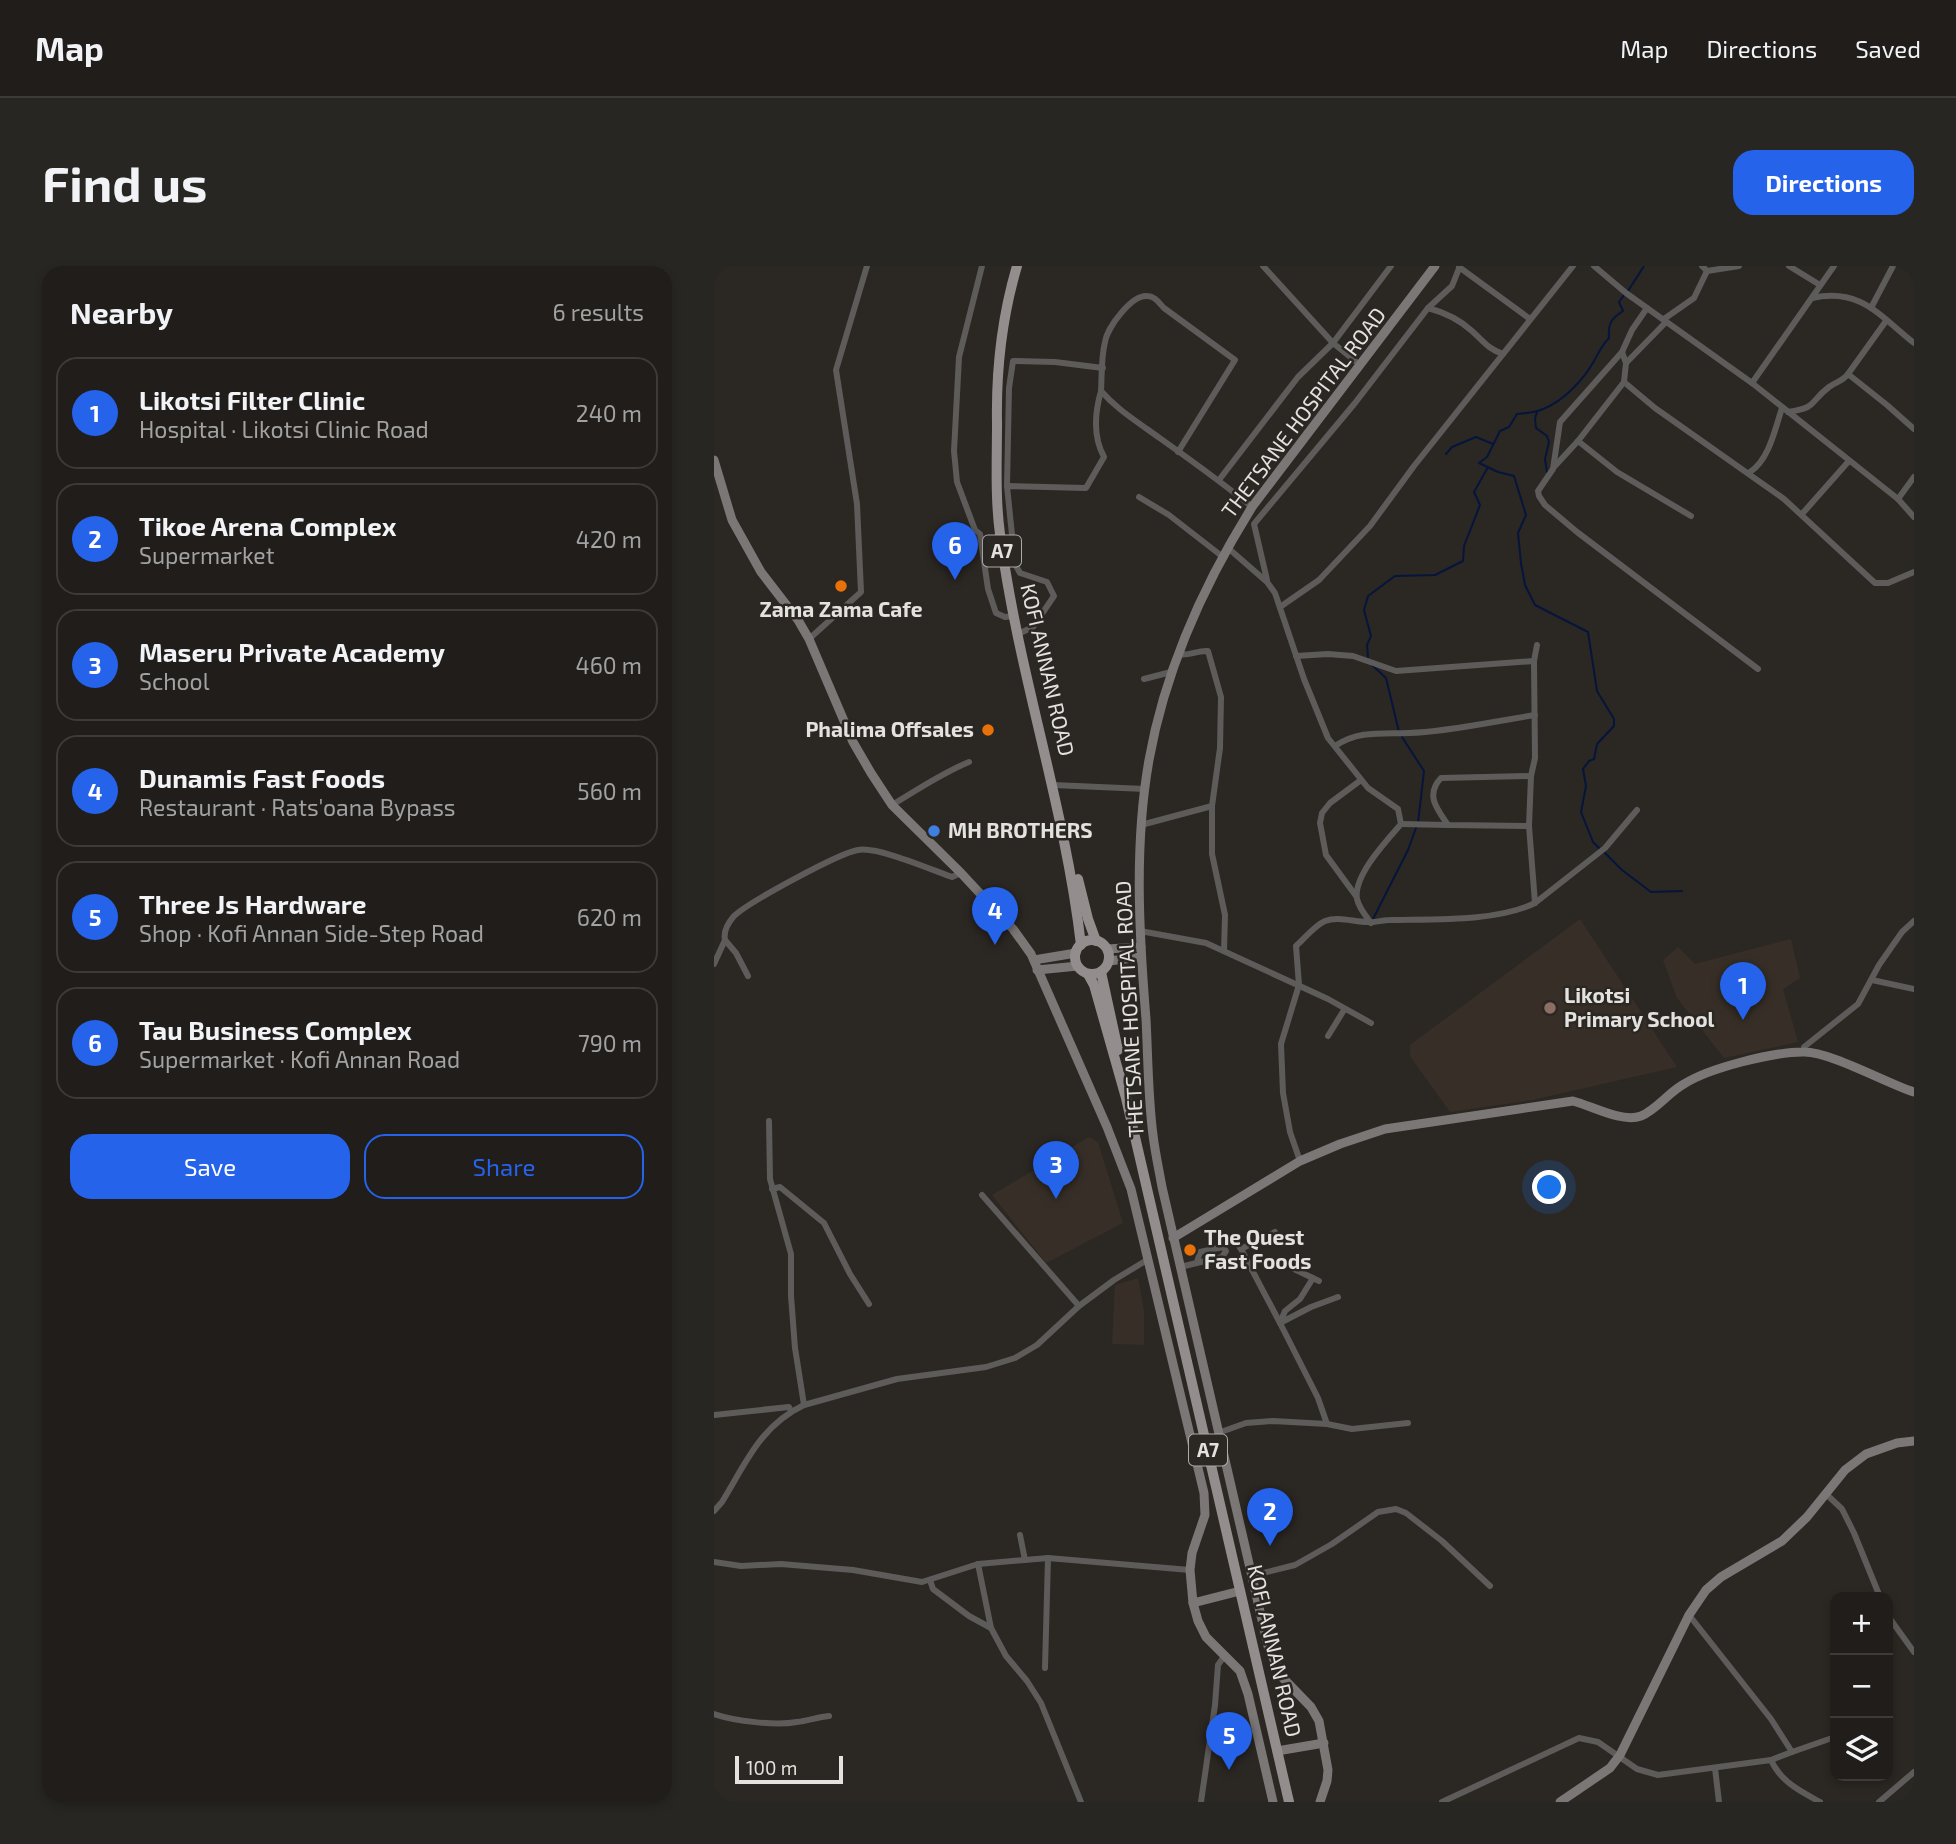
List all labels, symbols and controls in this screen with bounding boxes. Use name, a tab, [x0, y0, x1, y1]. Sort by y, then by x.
text: Map	[35, 28, 104, 68]
text: Map	[1620, 34, 1668, 63]
text: Directions	[1706, 34, 1817, 63]
text: Saved	[1855, 34, 1921, 63]
button: Directions	[1733, 150, 1914, 215]
text: Find us	[42, 153, 207, 212]
text: Nearby	[70, 294, 173, 330]
text: 6 results	[553, 298, 644, 326]
street label: THETSANE HOSPITAL ROAD	[1215, 302, 1390, 522]
text: Likotsi Filter Clinic	[139, 384, 365, 415]
text: 1	[90, 399, 100, 427]
text: 240 m	[576, 399, 642, 427]
text: Hospital · Likotsi Clinic Road	[139, 415, 429, 443]
text: Tikoe Arena Complex	[139, 510, 397, 541]
pin: 6	[932, 522, 978, 580]
text: 2	[88, 525, 102, 553]
text: 420 m	[576, 525, 642, 553]
road number: A7	[983, 536, 1021, 566]
text: Supermarket	[139, 541, 274, 569]
marker: Zama Zama Cafe	[833, 578, 849, 594]
street label: KOFI ANNAN ROAD	[1016, 581, 1080, 758]
place label: Zama Zama Cafe	[759, 596, 923, 621]
text: Maseru Private Academy	[139, 636, 445, 667]
text: 3	[88, 651, 102, 679]
text: 460 m	[576, 651, 642, 679]
text: School	[139, 667, 209, 695]
place label: Phalima Offsales	[805, 716, 974, 741]
marker: Phalima Offsales	[980, 722, 996, 738]
text: Dunamis Fast Foods	[139, 762, 385, 793]
text: 4	[88, 777, 102, 805]
text: 560 m	[577, 777, 642, 805]
text: Restaurant · Rats'oana Bypass	[139, 793, 456, 821]
place label: MH BROTHERS	[948, 817, 1093, 842]
marker: MH BROTHERS	[926, 823, 942, 839]
street label: THETSANE HOSPITAL ROAD	[1109, 880, 1148, 1138]
pin: 4	[972, 887, 1018, 945]
text: Three Js Hardware	[139, 888, 366, 919]
text: 5	[89, 903, 101, 931]
text: 620 m	[577, 903, 642, 931]
text: Shop · Kofi Annan Side-Step Road	[139, 919, 484, 947]
pin: 1	[1720, 962, 1766, 1020]
place label: Likotsi Primary School	[1564, 982, 1715, 1032]
marker: Likotsi Primary School	[1542, 1000, 1558, 1016]
text: Tau Business Complex	[139, 1014, 412, 1045]
text: 6	[88, 1029, 102, 1057]
text: 790 m	[578, 1029, 642, 1057]
text: Supermarket · Kofi Annan Road	[139, 1045, 460, 1073]
button: Save	[70, 1134, 350, 1199]
button: Share	[364, 1134, 644, 1199]
pin: 3	[1033, 1141, 1079, 1199]
your location	[1532, 1170, 1566, 1204]
place label: The Quest Fast Foods	[1204, 1224, 1311, 1273]
marker: The Quest Fast Foods	[1182, 1242, 1198, 1258]
road number: A7	[1189, 1434, 1227, 1466]
pin: 2	[1247, 1488, 1293, 1546]
street label: KOFI ANNAN ROAD	[1243, 1562, 1307, 1739]
map controls	[1830, 1592, 1893, 1781]
button: +	[1830, 1592, 1893, 1655]
button: −	[1830, 1655, 1893, 1718]
pin: 5	[1206, 1712, 1252, 1770]
button: layers	[1830, 1718, 1893, 1781]
scale bar	[735, 1753, 844, 1785]
text: 100 m	[746, 1756, 797, 1779]

